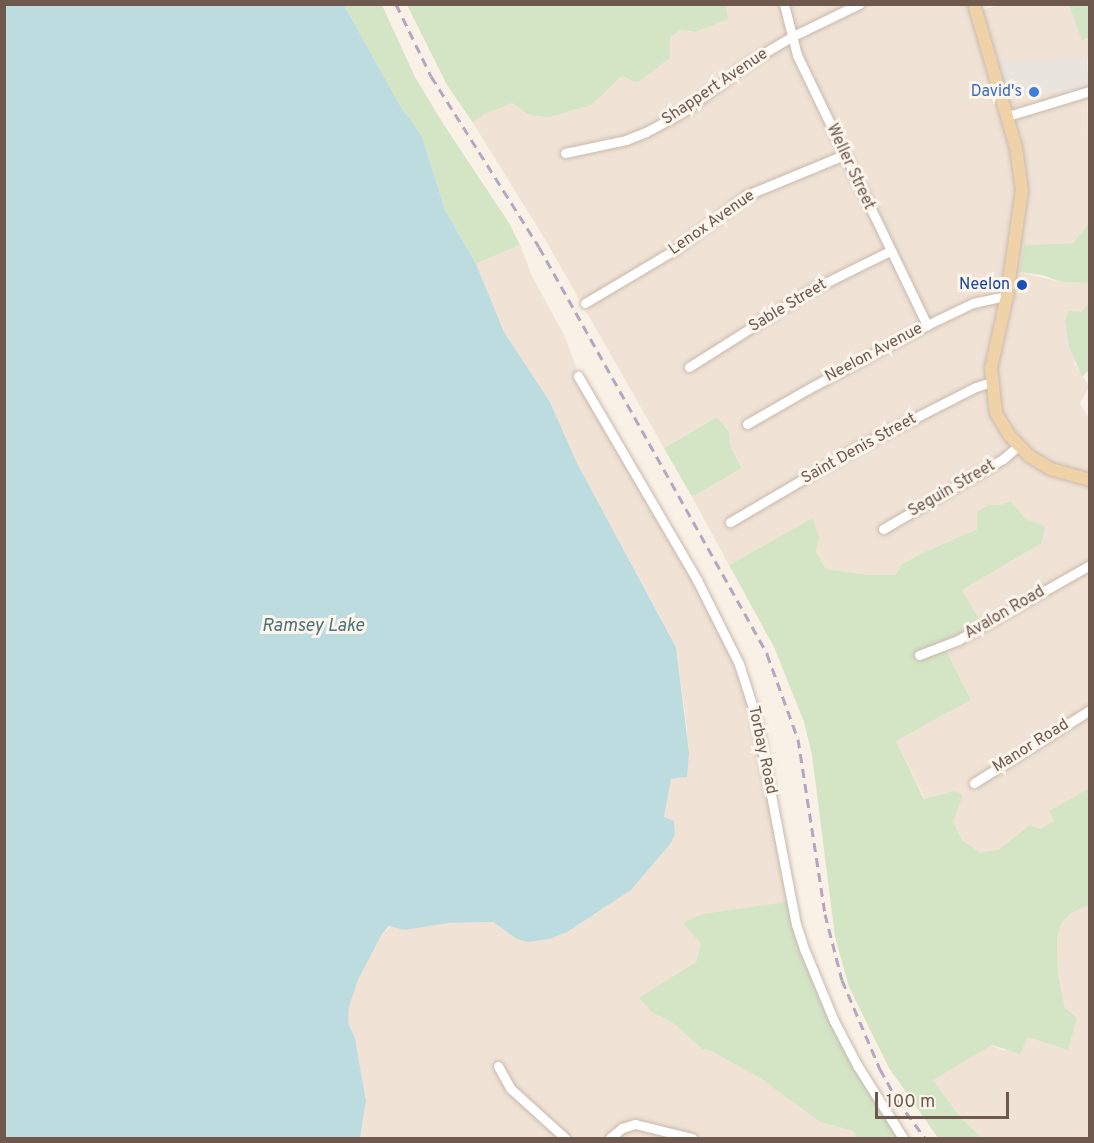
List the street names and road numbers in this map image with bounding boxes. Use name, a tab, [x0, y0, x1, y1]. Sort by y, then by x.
street label: Shappert Avenue	[658, 44, 772, 130]
street label: Weller Street	[822, 121, 878, 213]
street label: Lenox Avenue	[665, 186, 759, 260]
street label: Sable Street	[746, 275, 830, 337]
street label: Neelon Avenue	[822, 319, 926, 387]
street label: Saint Denis Street	[798, 409, 920, 489]
street label: Seguin Street	[905, 456, 999, 522]
street label: Avalon Road	[962, 582, 1048, 644]
street label: Torbay Road	[743, 704, 781, 796]
street label: Manor Road	[989, 715, 1073, 777]

